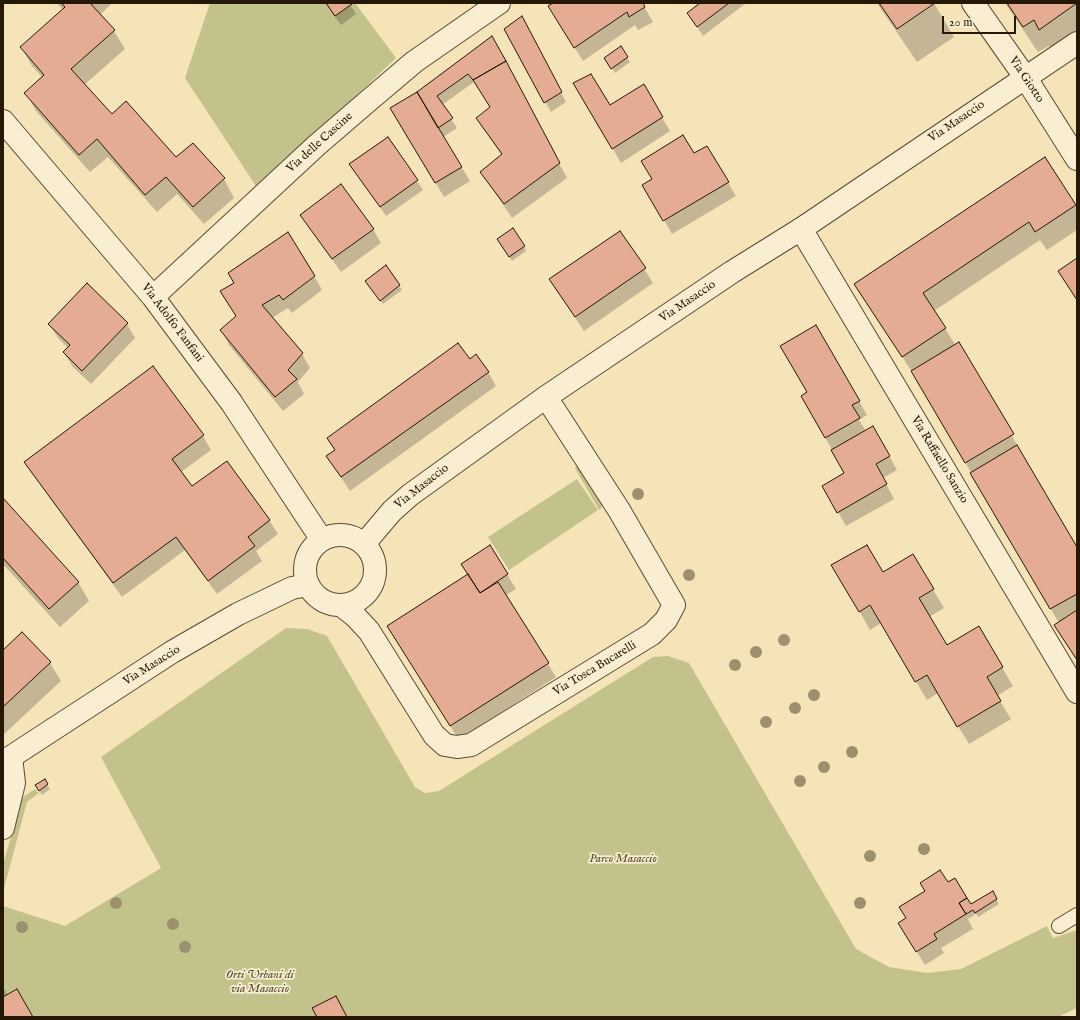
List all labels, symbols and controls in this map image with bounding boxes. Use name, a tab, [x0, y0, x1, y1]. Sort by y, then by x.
scale bar	[944, 8, 1018, 34]
text: 20 m	[949, 15, 972, 30]
street label: Via Giotto	[1005, 54, 1047, 106]
street label: Via Masaccio	[926, 98, 988, 146]
street label: Via delle Cascine	[284, 110, 356, 176]
street label: Via Masaccio	[657, 278, 719, 326]
street label: Via Adolfo Fanfani	[138, 281, 206, 365]
street label: Via Raffaello Sanzio	[907, 414, 971, 506]
street label: Via Masaccio	[392, 461, 452, 513]
street label: Via Tosca Bucarelli	[551, 639, 639, 699]
street label: Via Masaccio	[121, 643, 183, 689]
park label: Parco Masaccio	[589, 853, 657, 867]
park label: Orti Urbani di via Masaccio	[226, 969, 294, 997]

